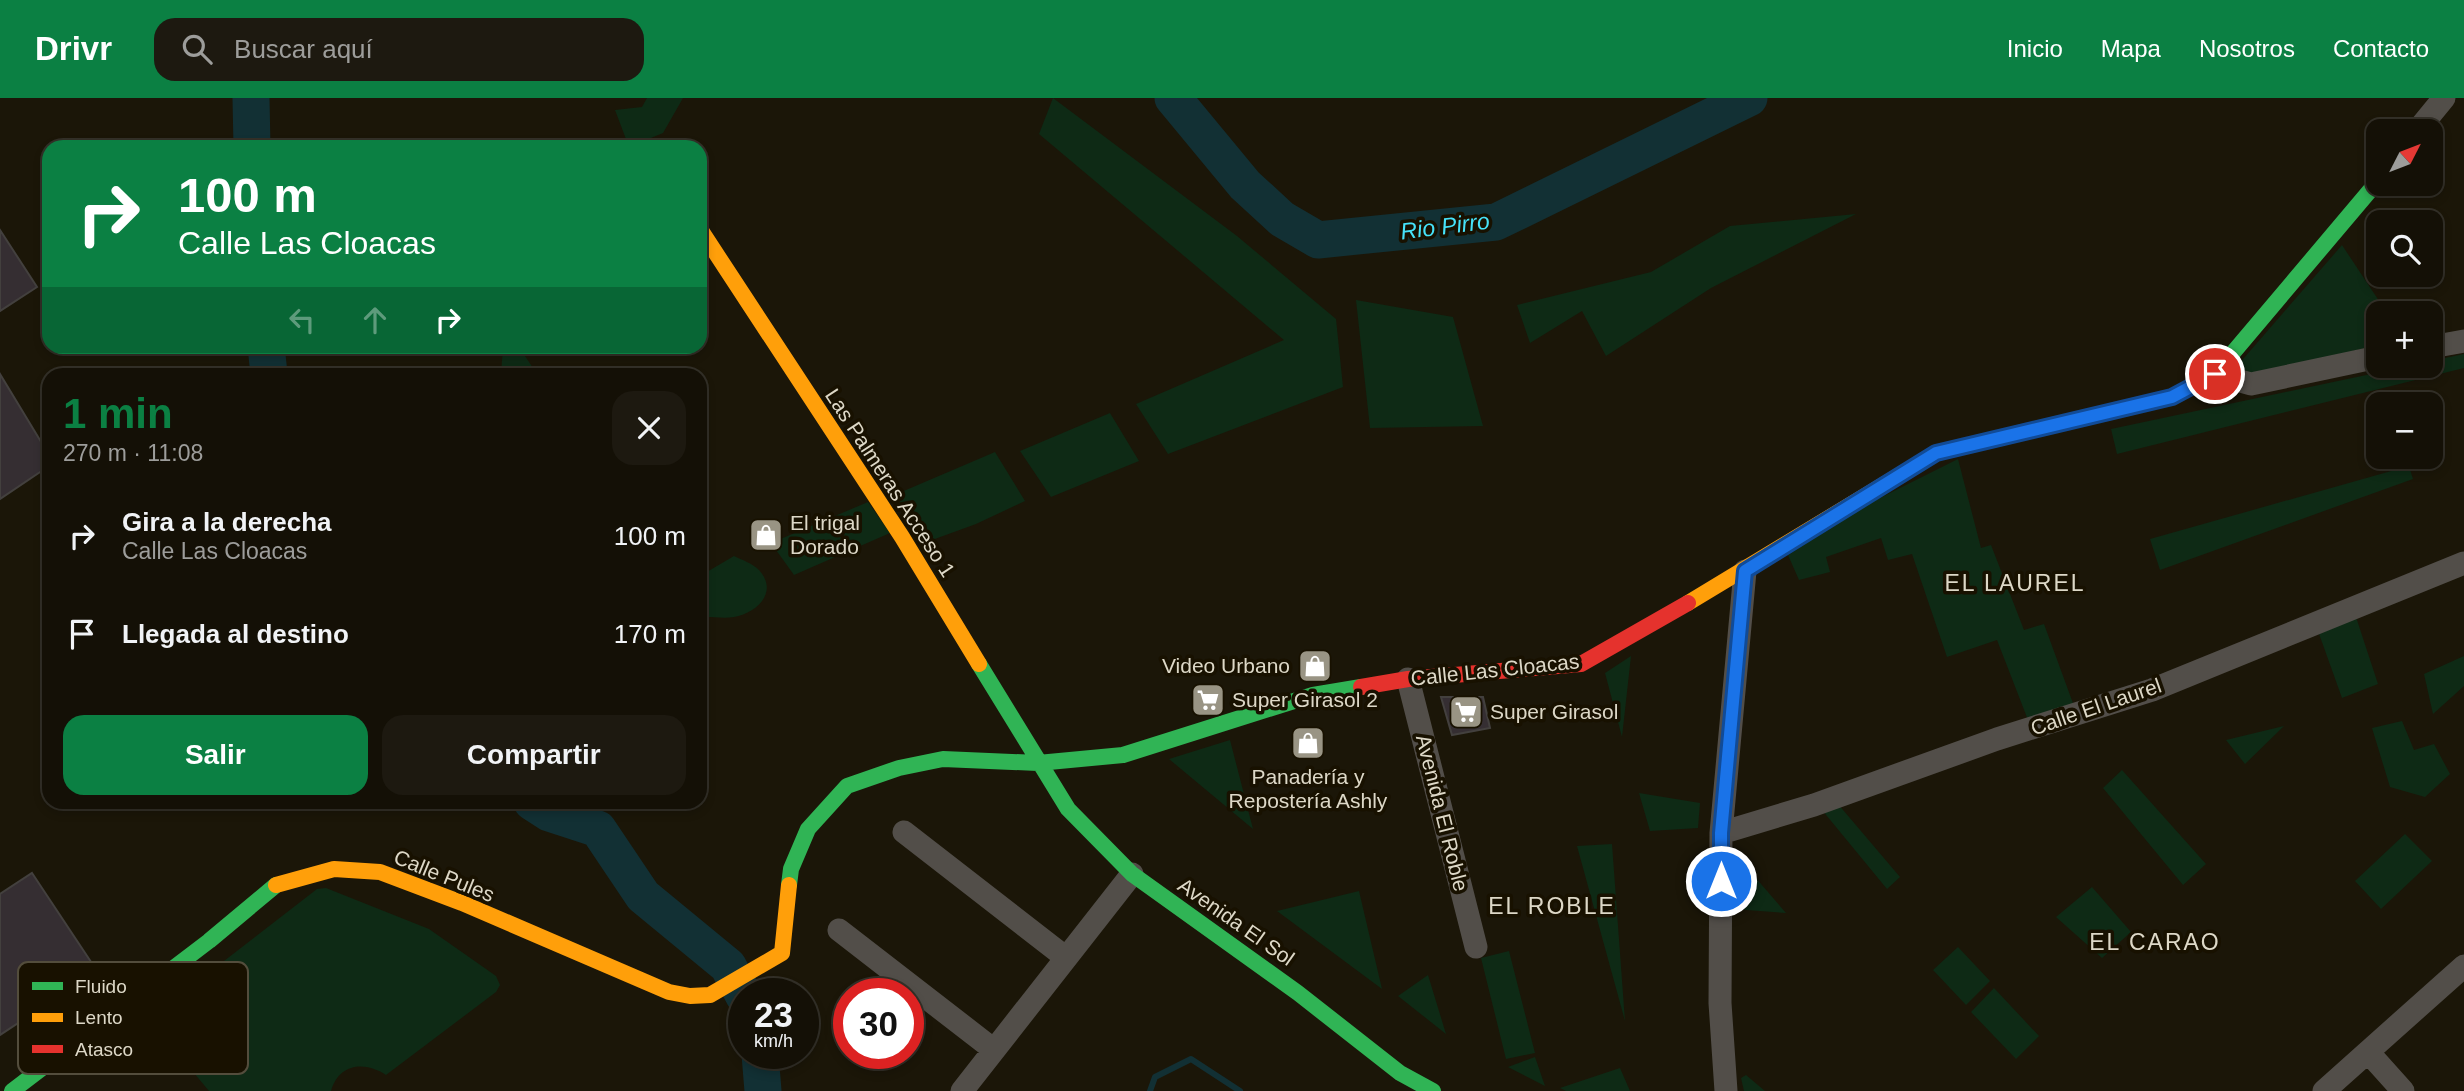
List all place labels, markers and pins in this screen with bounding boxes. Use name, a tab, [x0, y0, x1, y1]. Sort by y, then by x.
pin	[2185, 344, 2245, 404]
place label: El trigal Dorado	[790, 511, 860, 558]
shop icon: El trigal Dorado	[747, 516, 785, 554]
shop icon: Video Urbano	[1296, 647, 1334, 685]
place label: Video Urbano	[1162, 654, 1290, 677]
supermarket icon: Super Girasol 2	[1189, 681, 1227, 719]
place label: Super Girasol 2	[1232, 688, 1378, 711]
supermarket icon: Super Girasol	[1447, 693, 1485, 731]
place label: Super Girasol	[1490, 700, 1618, 723]
shop icon: Panadería y Repostería Ashly	[1289, 724, 1327, 762]
place label: Panadería y Repostería Ashly	[1229, 765, 1388, 812]

